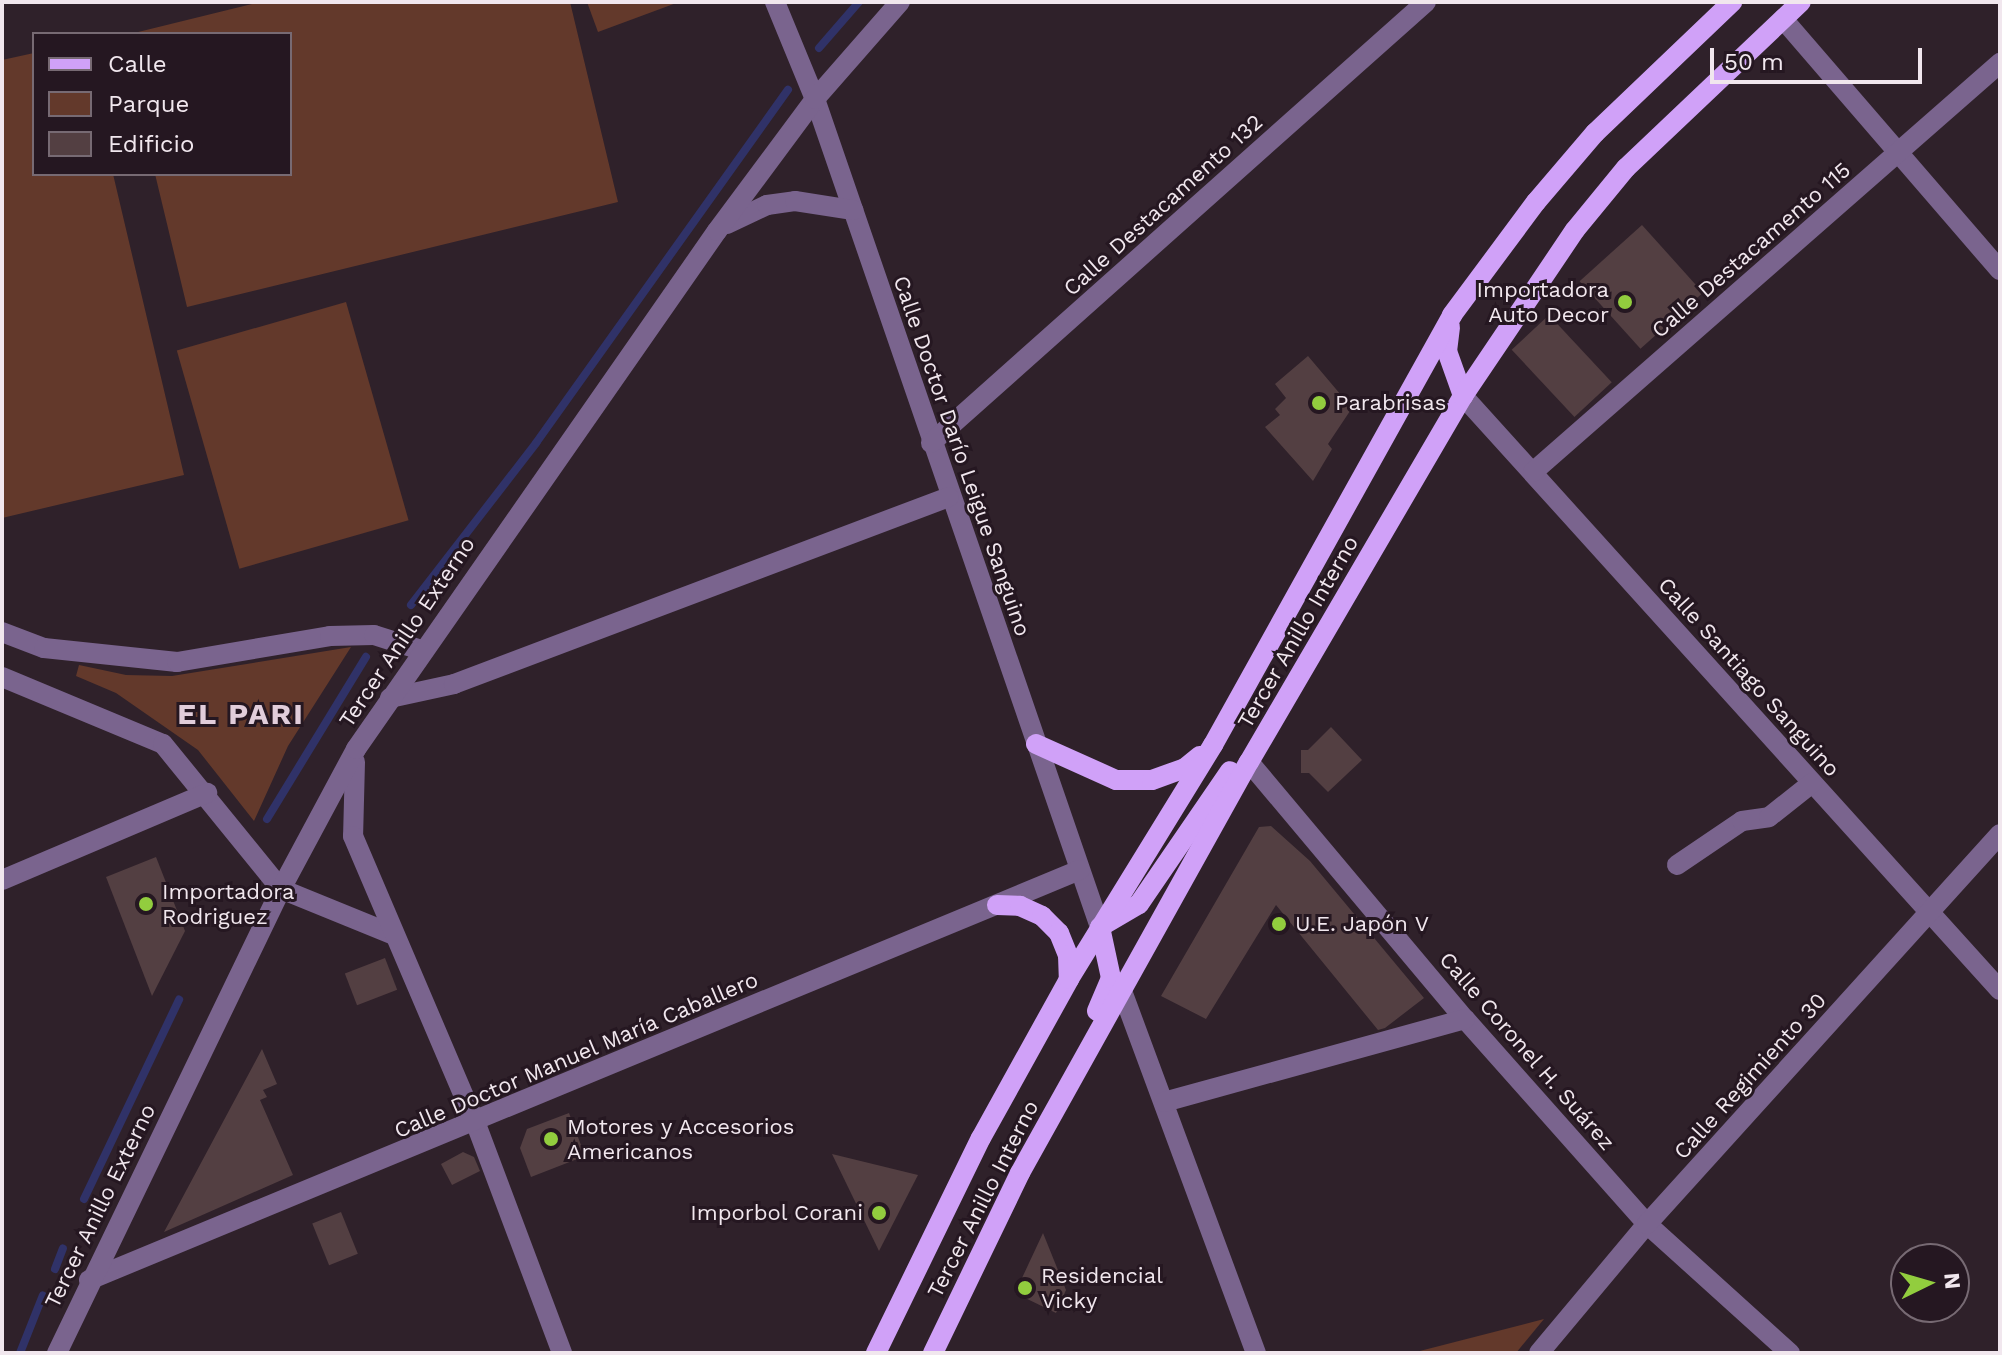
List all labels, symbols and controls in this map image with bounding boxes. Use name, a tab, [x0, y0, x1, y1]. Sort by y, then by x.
legend	[32, 32, 292, 176]
scale bar	[1714, 32, 1926, 82]
text: 50 m	[1724, 48, 1784, 76]
text: Calle	[108, 50, 167, 78]
text: Parque	[108, 90, 189, 118]
street label: Calle Destacamento 132	[1058, 109, 1268, 301]
text: Edificio	[108, 130, 194, 158]
street label: Calle Destacamento 115	[1646, 156, 1856, 344]
street label: Calle Doctor Darío Leigue Sanguino	[888, 272, 1036, 640]
place label: Importadora Auto Decor	[1477, 276, 1609, 328]
marker: Importadora Auto Decor	[1616, 293, 1634, 311]
place label: Parabrisas	[1335, 390, 1446, 416]
marker: Parabrisas	[1310, 394, 1328, 412]
street label: Tercer Anillo Interno	[1232, 530, 1364, 734]
street label: Tercer Anillo Externo	[333, 531, 481, 733]
street label: Calle Santiago Sanguino	[1653, 572, 1845, 782]
district label: EL PARI	[177, 696, 305, 732]
place label: Importadora Rodriguez	[162, 878, 294, 930]
marker: Importadora Rodriguez	[137, 895, 155, 913]
place label: U.E. Japón V	[1295, 911, 1430, 937]
marker: U.E. Japón V	[1270, 915, 1288, 933]
street label: Calle Coronel H. Suárez	[1434, 946, 1620, 1156]
street label: Calle Doctor Manuel María Caballero	[389, 966, 763, 1144]
street label: Calle Regimiento 30	[1668, 987, 1832, 1165]
street label: Tercer Anillo Interno	[921, 1095, 1045, 1303]
street label: Tercer Anillo Externo	[39, 1099, 161, 1313]
place label: Motores y Accesorios Americanos	[567, 1113, 796, 1164]
marker: Motores y Accesorios Americanos	[542, 1130, 560, 1148]
place label: Imporbol Corani	[690, 1200, 863, 1226]
marker: Imporbol Corani	[870, 1204, 888, 1222]
north arrow	[1890, 1243, 1970, 1323]
place label: Residencial Vicky	[1041, 1262, 1163, 1314]
text: N	[1939, 1272, 1966, 1290]
marker: Residencial Vicky	[1016, 1279, 1034, 1297]

